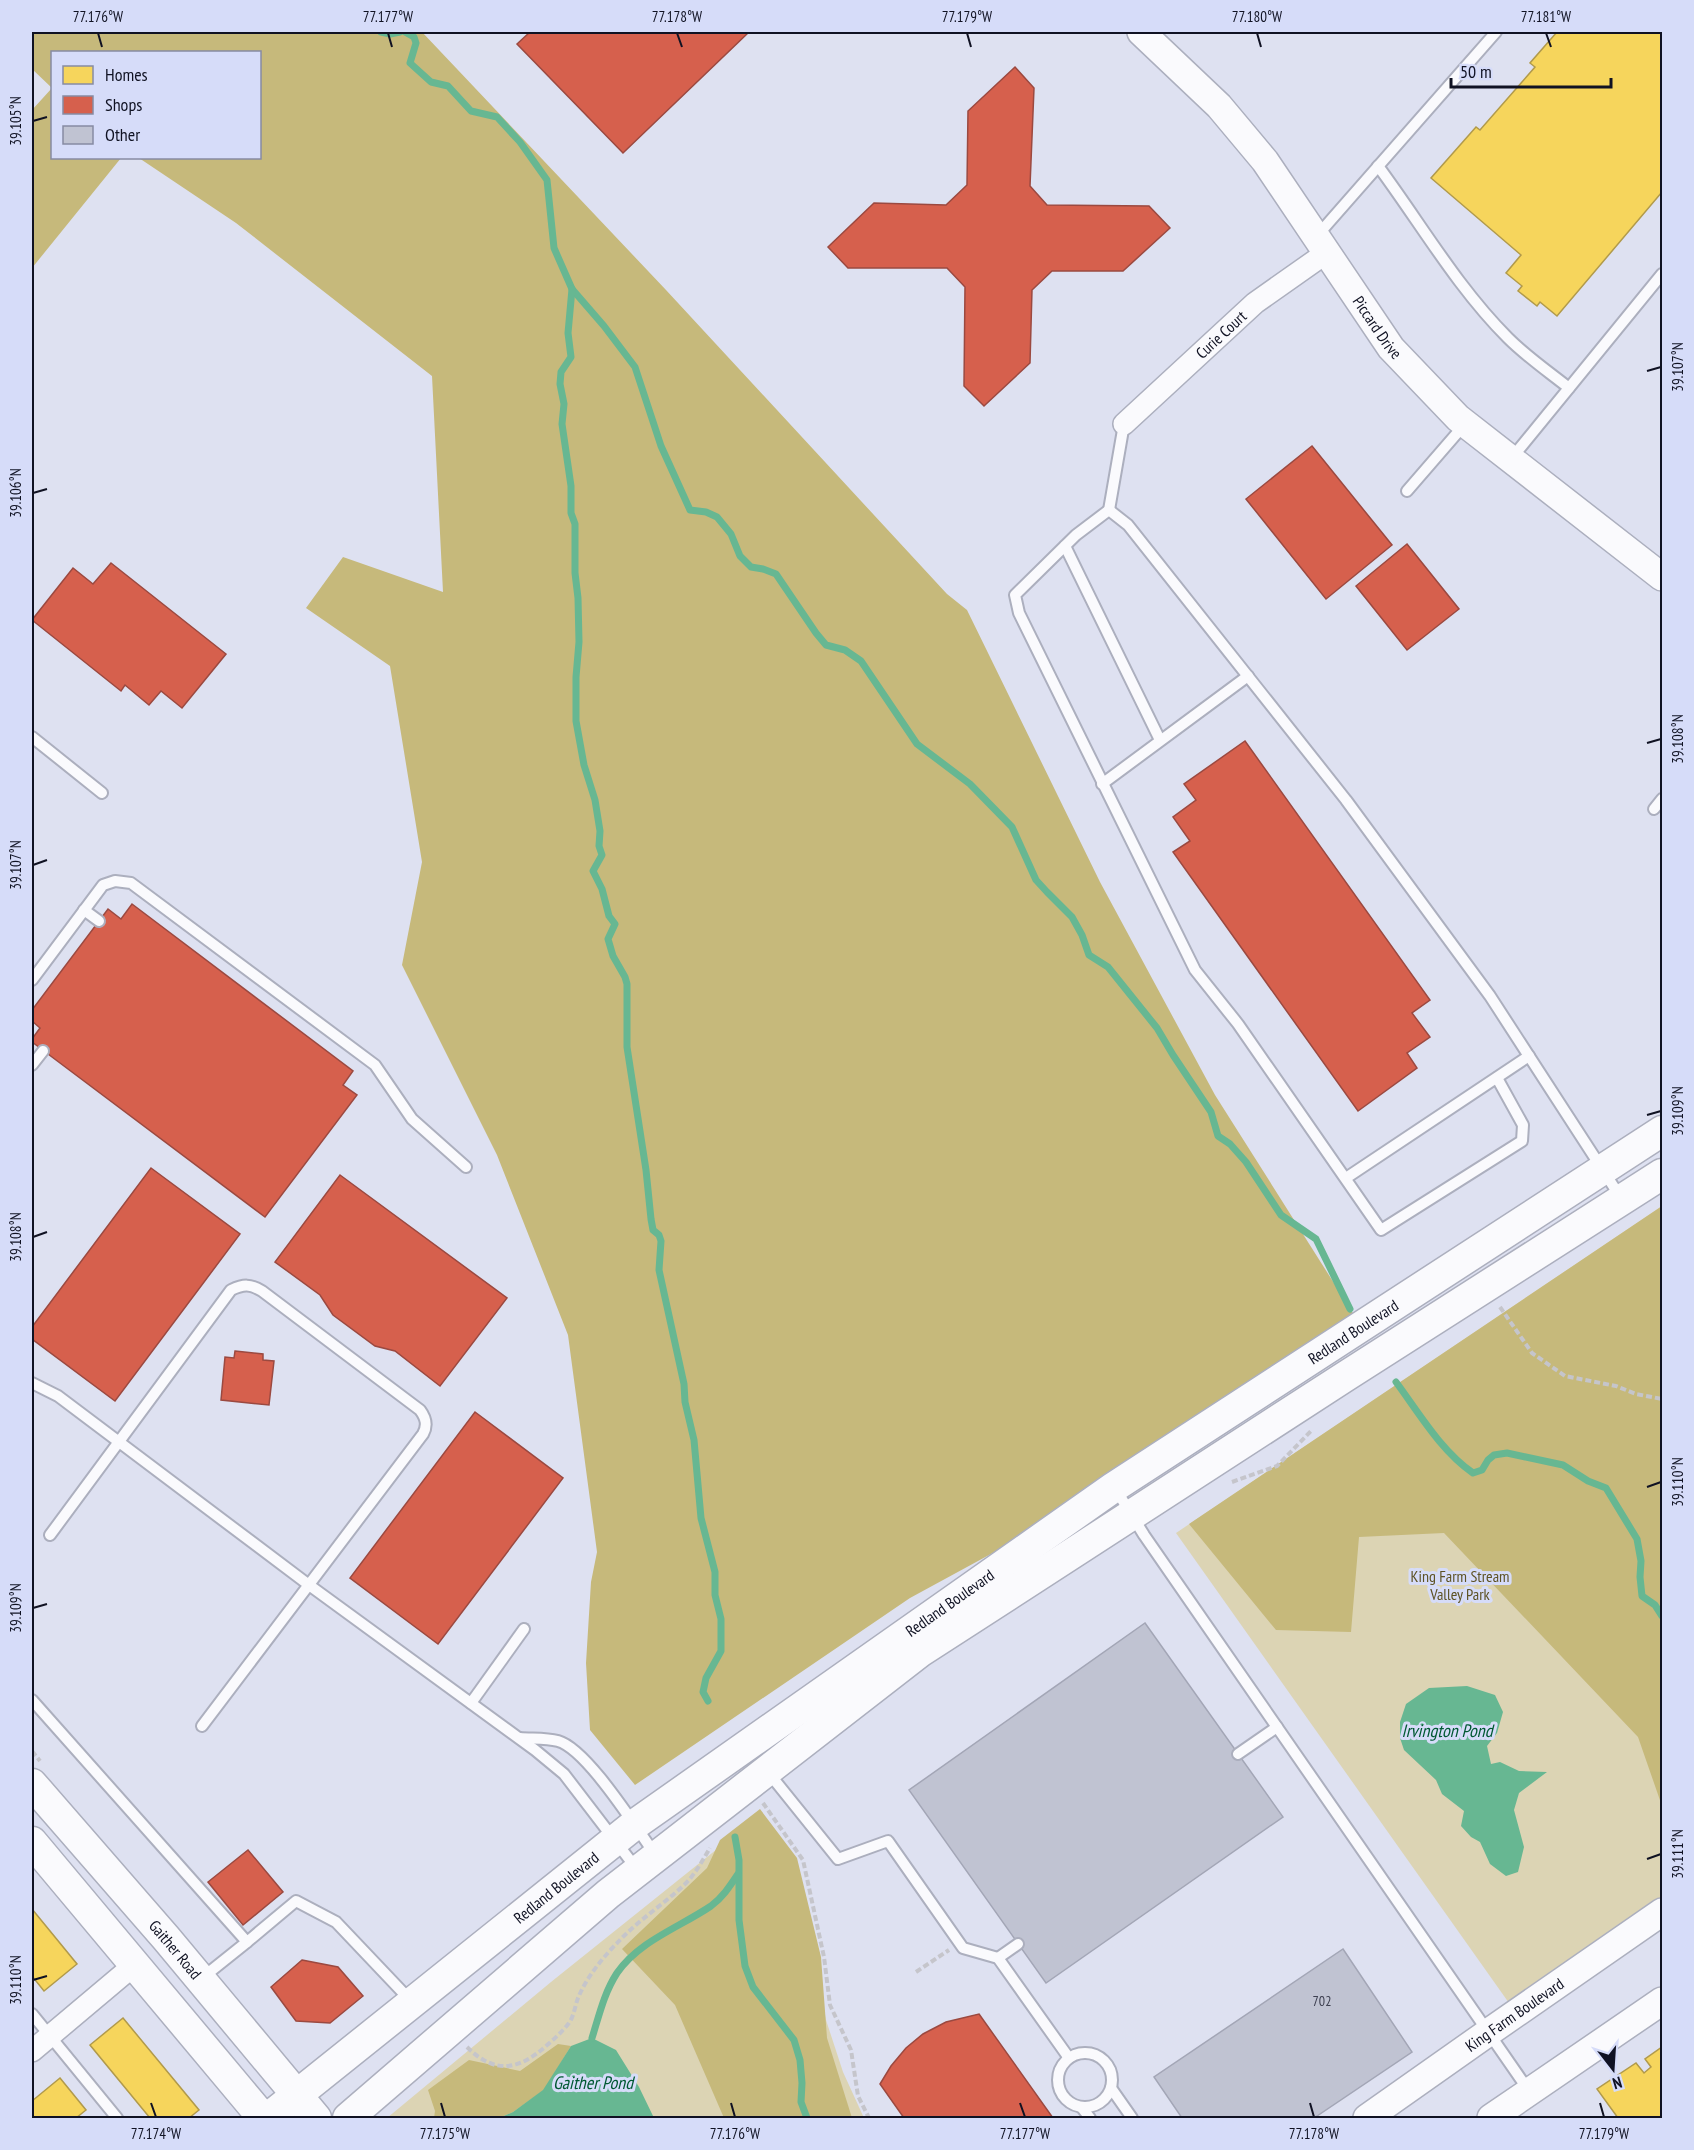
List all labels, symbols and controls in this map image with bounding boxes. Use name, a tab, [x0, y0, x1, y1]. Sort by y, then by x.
text: 77.176°W	[73, 7, 123, 26]
text: 77.177°W	[363, 7, 413, 26]
text: 77.178°W	[652, 7, 702, 26]
text: 77.179°W	[942, 7, 992, 26]
text: 77.180°W	[1232, 7, 1282, 26]
text: 77.181°W	[1521, 7, 1571, 26]
legend	[51, 51, 261, 159]
scale bar	[1451, 51, 1612, 89]
text: 50 m	[1460, 60, 1492, 83]
text: Homes	[105, 63, 148, 86]
text: Shops	[105, 93, 142, 116]
text: 39.105°N	[6, 96, 25, 146]
text: Other	[105, 123, 140, 146]
street label: Piccard Drive	[1349, 292, 1406, 363]
street label: Curie Court	[1191, 306, 1251, 363]
text: 39.107°N	[1668, 342, 1687, 392]
text: 39.106°N	[6, 468, 25, 518]
text: 39.108°N	[1668, 714, 1687, 764]
text: 39.107°N	[6, 840, 25, 890]
text: 39.109°N	[1668, 1086, 1687, 1136]
text: 39.108°N	[6, 1212, 25, 1262]
street label: Redland Boulevard	[1304, 1295, 1402, 1368]
text: 39.110°N	[1668, 1457, 1687, 1507]
street label: Redland Boulevard	[902, 1565, 998, 1641]
park label: King Farm Stream Valley Park	[1411, 1566, 1509, 1604]
text: 39.109°N	[6, 1583, 25, 1633]
water label: Irvington Pond	[1401, 1719, 1495, 1742]
text: 39.111°N	[1668, 1829, 1687, 1879]
street label: Redland Boulevard	[509, 1847, 603, 1928]
street label: Gaither Road	[145, 1916, 206, 1983]
text: 39.110°N	[6, 1955, 25, 2005]
street label: King Farm Boulevard	[1461, 1973, 1567, 2056]
house number: 702	[1313, 1992, 1331, 2010]
north arrow	[1583, 2039, 1643, 2099]
water label: Gaither Pond	[553, 2071, 635, 2094]
text: N	[1610, 2073, 1624, 2094]
text: 77.174°W	[131, 2124, 181, 2143]
text: 77.175°W	[420, 2124, 470, 2143]
text: 77.176°W	[710, 2124, 760, 2143]
text: 77.177°W	[1000, 2124, 1050, 2143]
text: 77.178°W	[1289, 2124, 1339, 2143]
text: 77.179°W	[1579, 2124, 1629, 2143]

